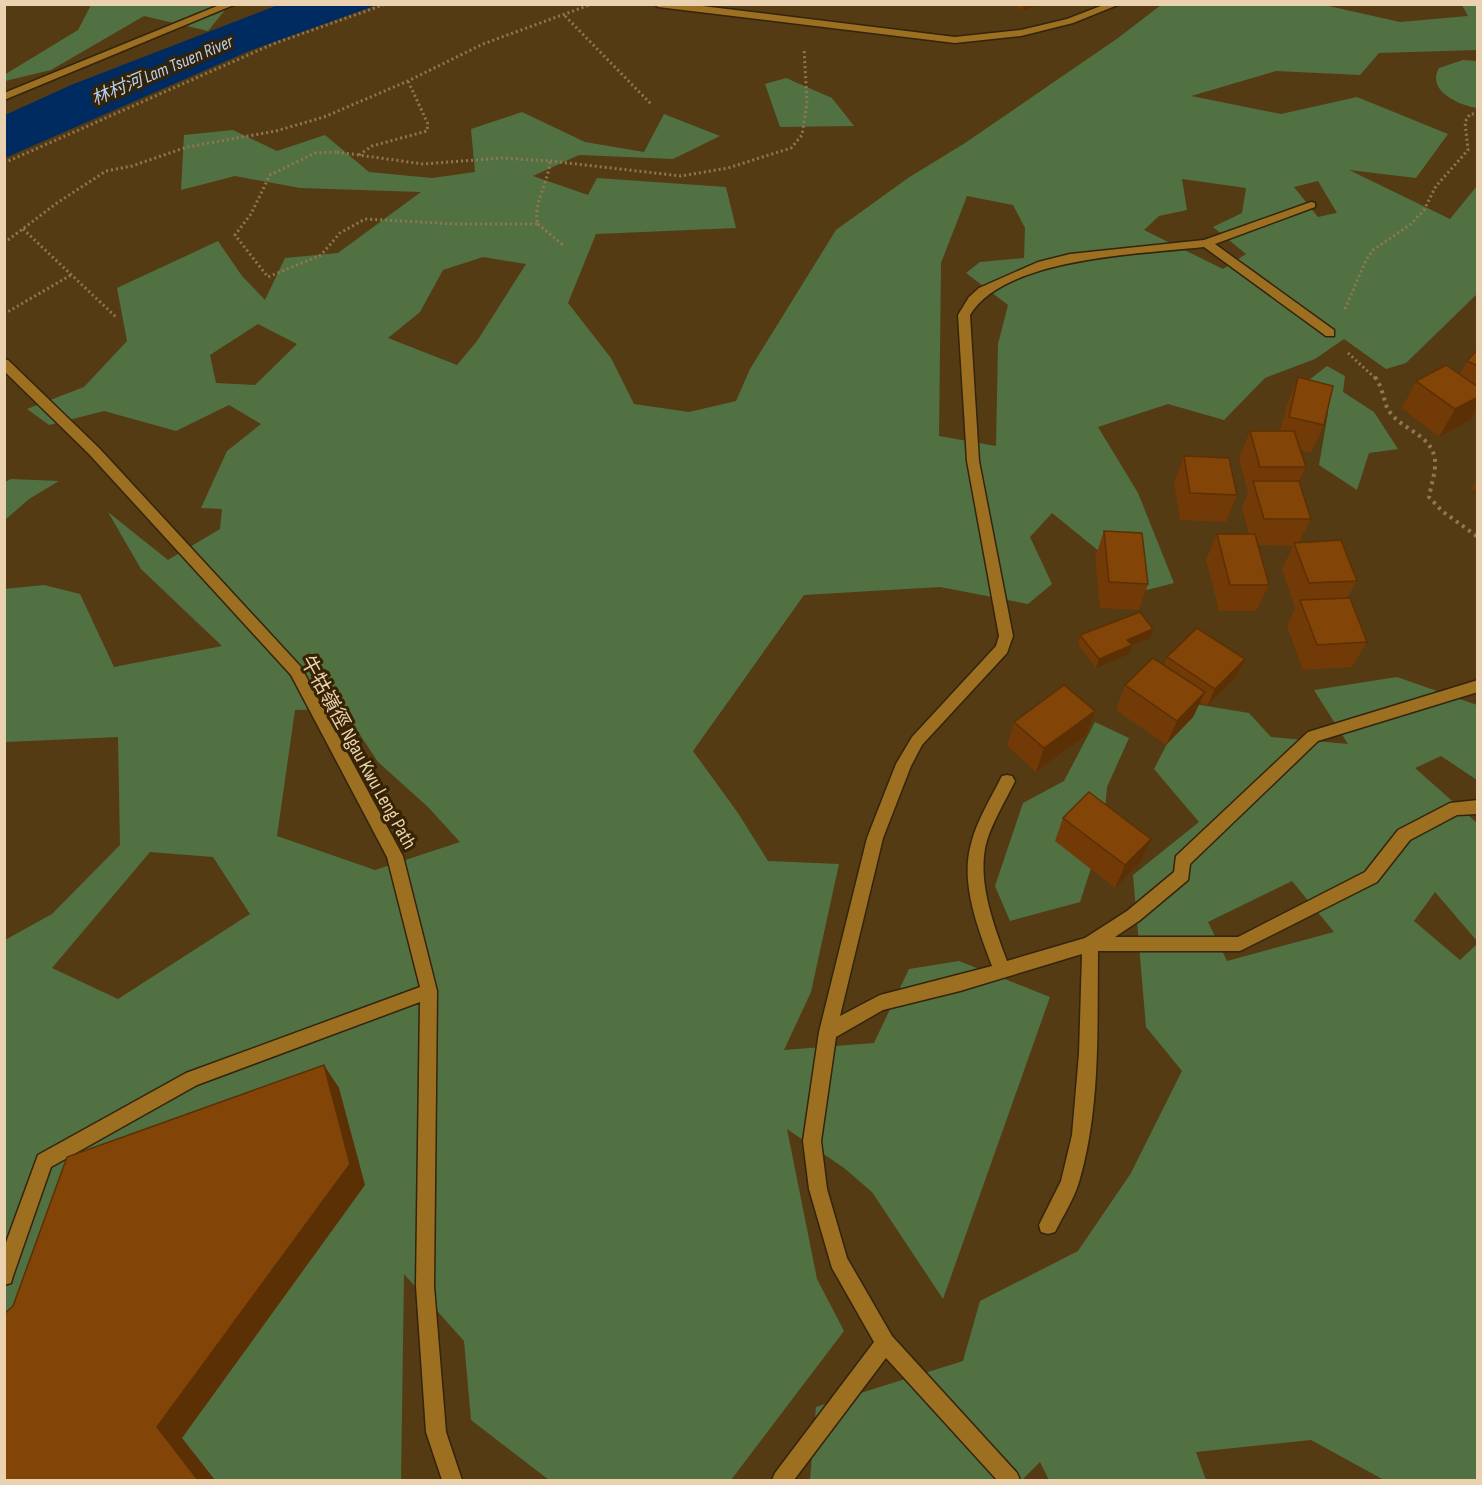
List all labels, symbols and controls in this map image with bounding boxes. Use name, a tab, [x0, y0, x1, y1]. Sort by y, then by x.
water label: 林村河 Lam Tsuen River	[88, 31, 237, 110]
street label: 牛牯嶺徑 Ngau Kwu Leng Path	[295, 652, 421, 853]

